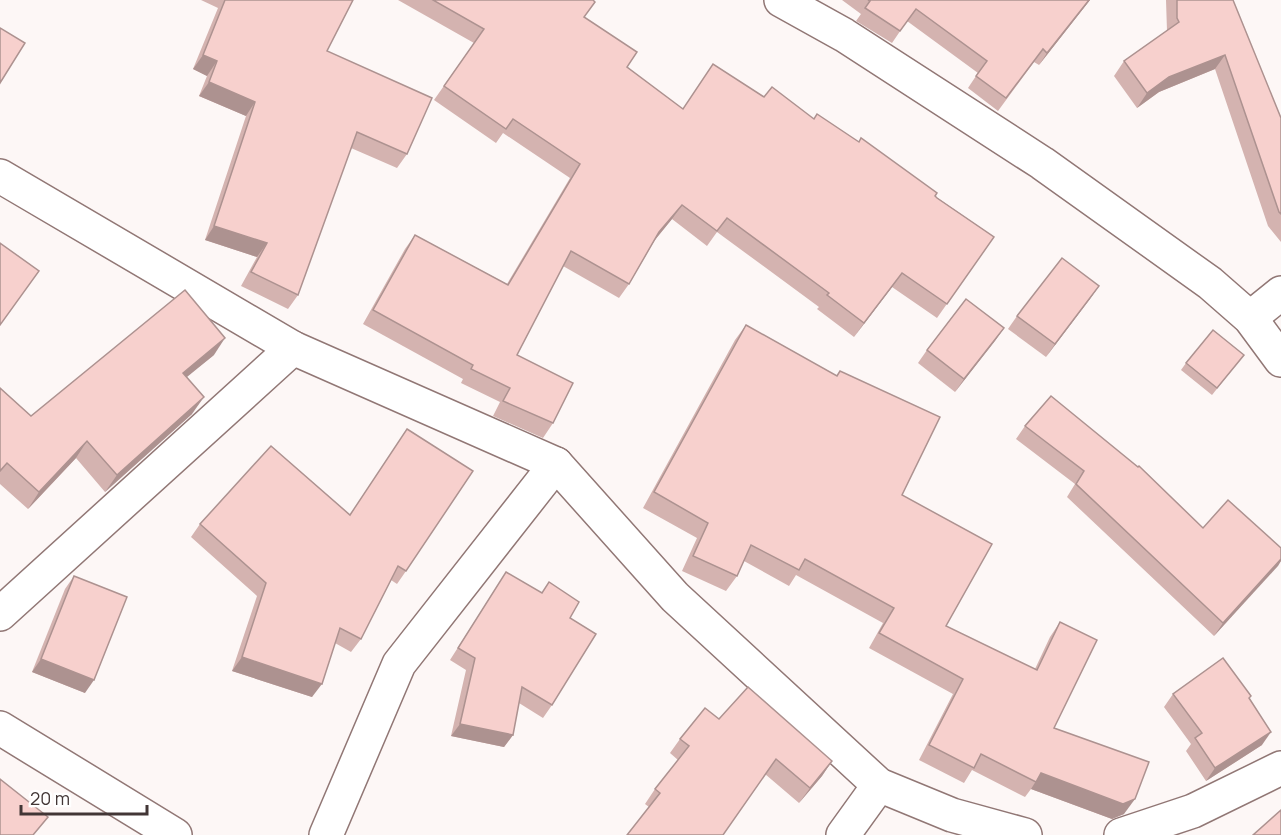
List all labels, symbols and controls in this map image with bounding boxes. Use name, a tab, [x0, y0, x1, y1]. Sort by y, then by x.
scale bar	[21, 778, 147, 816]
text: 20 m	[30, 786, 70, 810]

